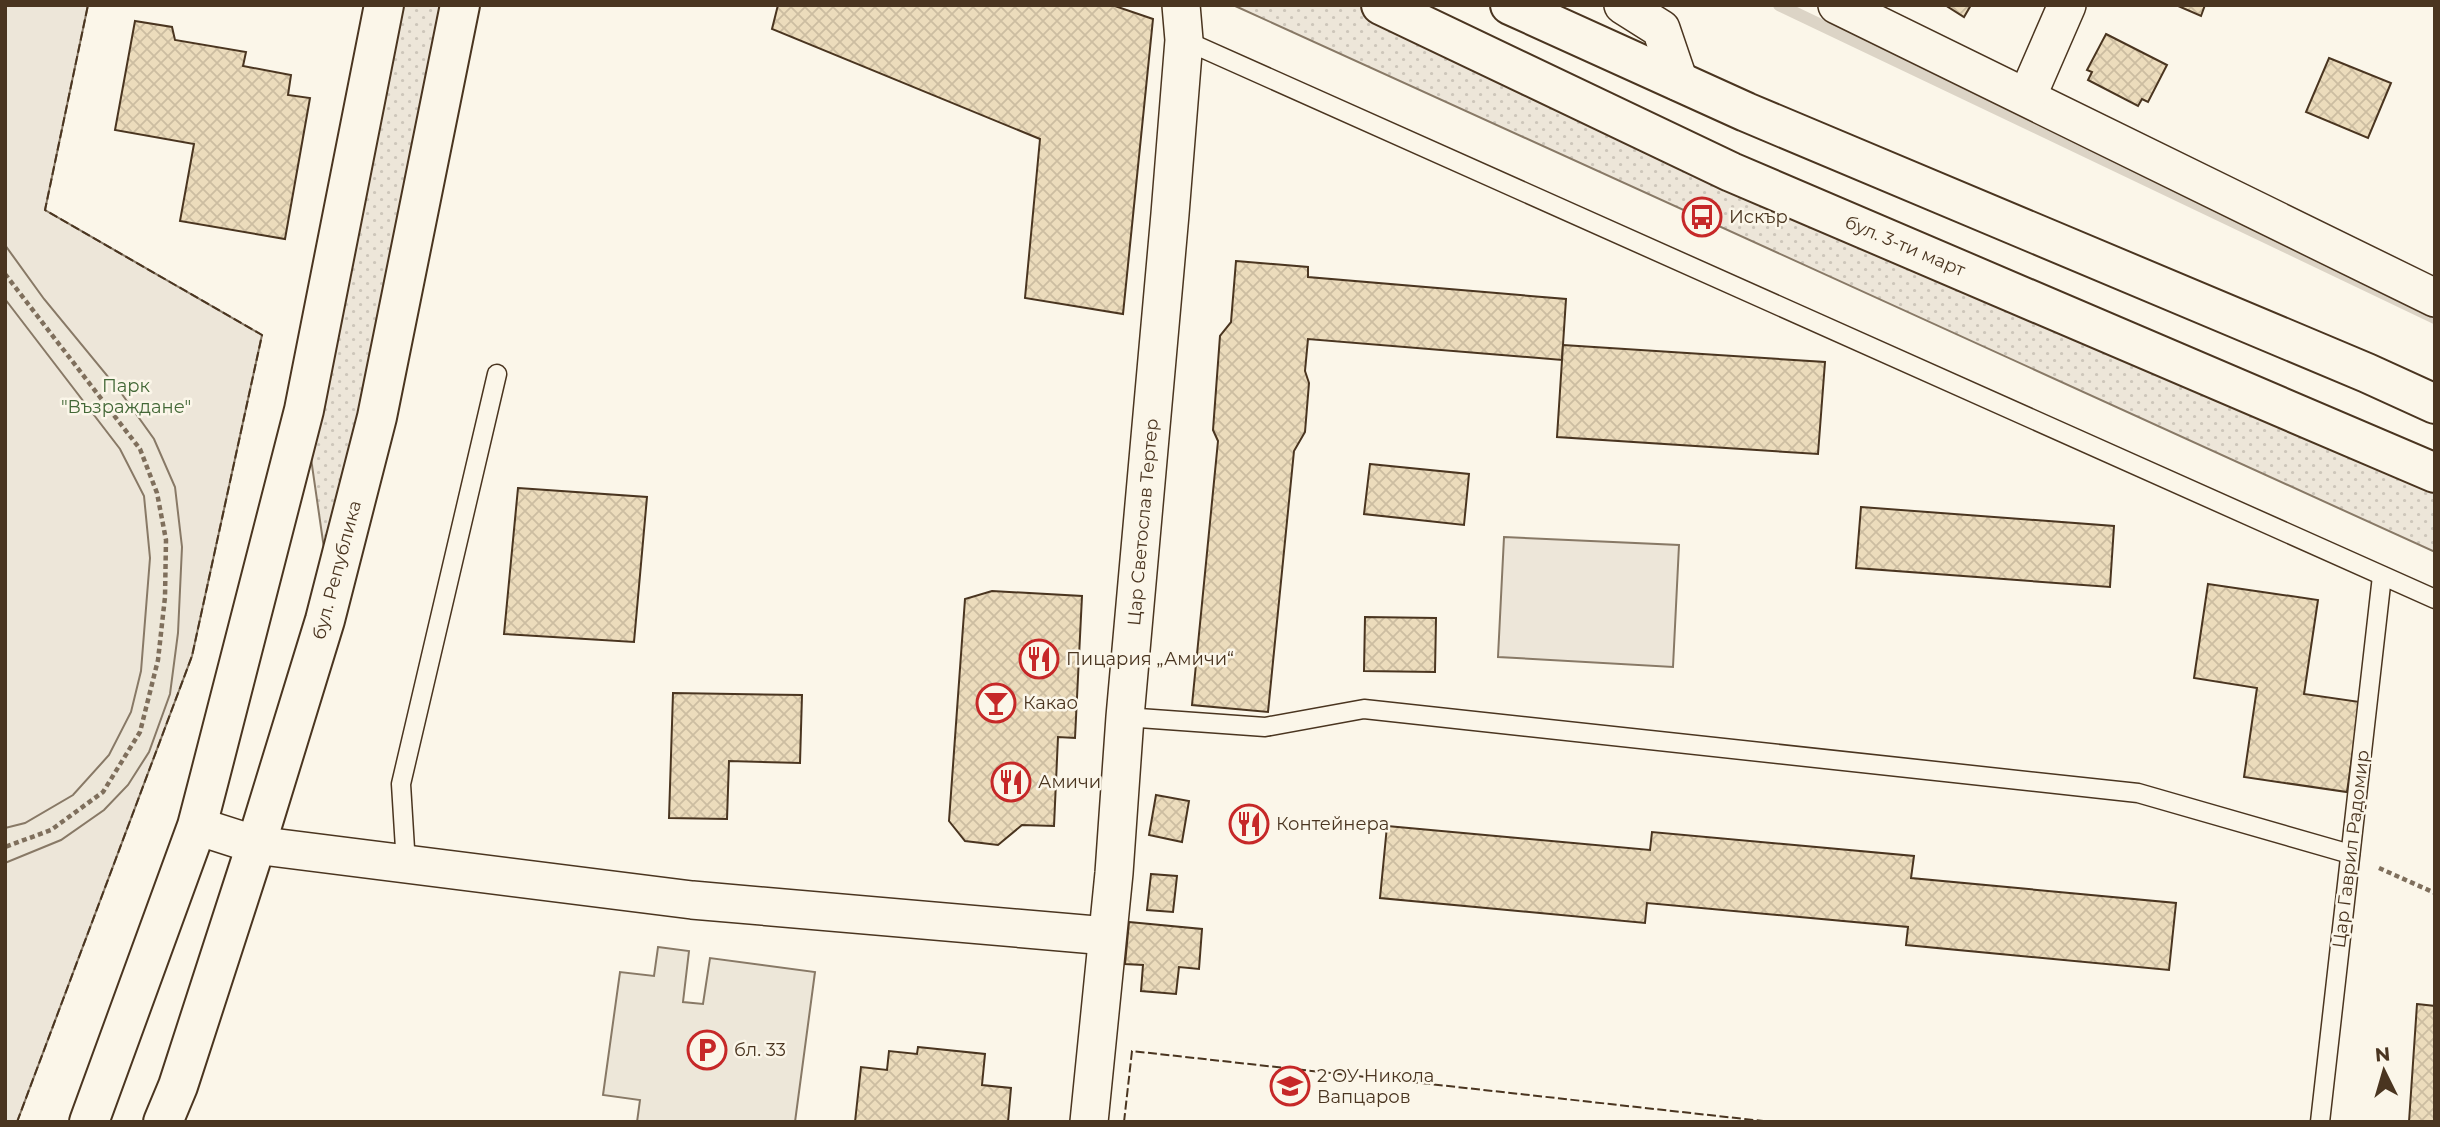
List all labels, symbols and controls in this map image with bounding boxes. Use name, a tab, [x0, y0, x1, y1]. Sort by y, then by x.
bus stop icon: Искър	[1681, 196, 1723, 238]
place label: Искър	[1729, 206, 1788, 228]
street label: бул. 3-ти март	[1842, 211, 1969, 281]
park label: Парк "Възраждане"	[61, 375, 191, 418]
street label: Цар Светослав Тертер	[1123, 417, 1163, 627]
street label: бул. Република	[308, 498, 366, 642]
restaurant icon: Пицария „Амичи“	[1018, 638, 1060, 680]
place label: Пицария „Амичи“	[1066, 648, 1234, 670]
bar icon: Какао	[975, 682, 1017, 724]
place label: Какао	[1023, 692, 1078, 714]
street label: Цар Гаврил Радомир	[2328, 749, 2374, 949]
restaurant icon: Амичи	[990, 761, 1032, 803]
place label: Амичи	[1038, 771, 1101, 793]
restaurant icon: Контейнера	[1228, 803, 1270, 845]
place label: Контейнера	[1276, 813, 1389, 835]
parking icon: бл. 33	[686, 1029, 728, 1071]
north arrow	[2349, 1036, 2419, 1106]
place label: бл. 33	[734, 1039, 786, 1061]
text: N	[2374, 1042, 2391, 1067]
school or university icon: 2 ОУ Никола Вапцаров	[1269, 1065, 1311, 1107]
place label: 2 ОУ Никола Вапцаров	[1317, 1065, 1434, 1108]

